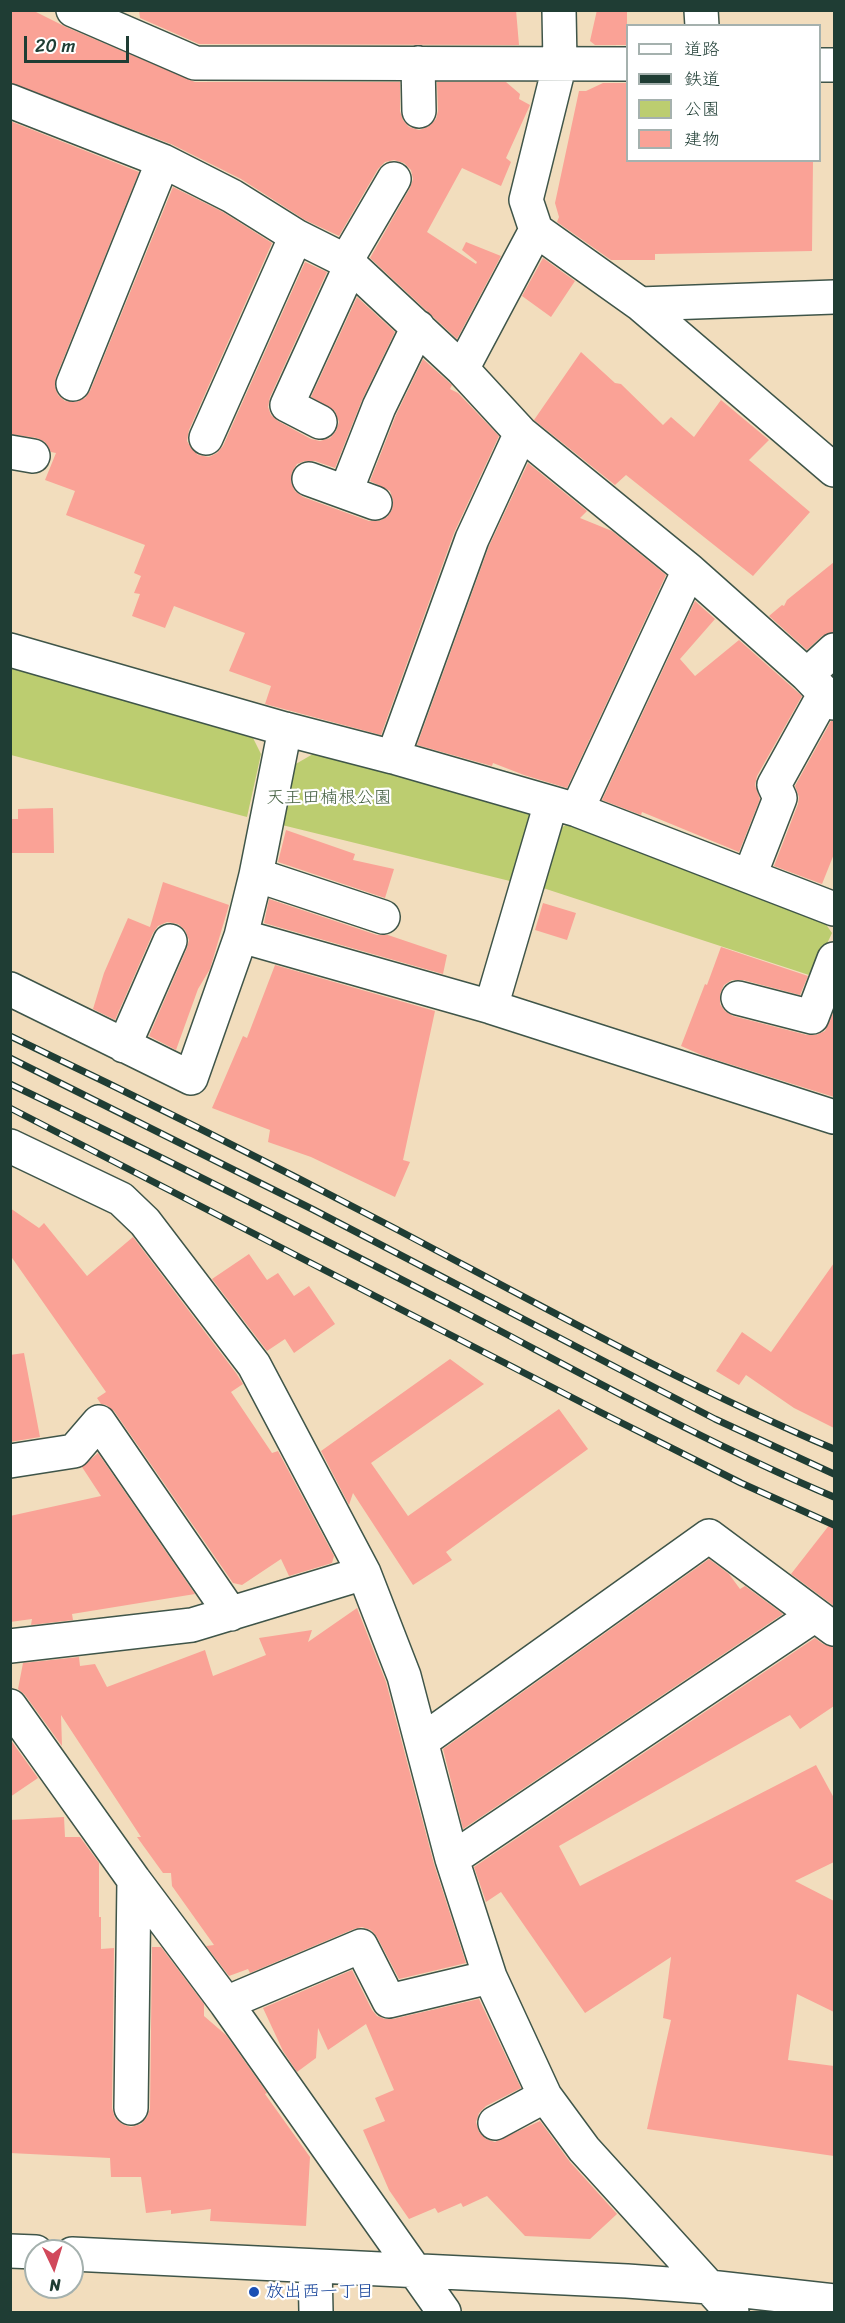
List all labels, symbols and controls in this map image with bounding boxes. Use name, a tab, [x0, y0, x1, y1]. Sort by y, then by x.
scale bar	[27, 24, 132, 62]
legend	[626, 24, 821, 162]
text: 20 m	[35, 30, 75, 62]
text: 道路	[684, 33, 720, 65]
text: 鉄道	[684, 63, 720, 95]
text: 公園	[684, 93, 720, 125]
text: 建物	[684, 123, 720, 155]
park label: 天王田楠根公園	[266, 787, 392, 809]
north arrow	[24, 2239, 84, 2299]
text: N	[49, 2271, 62, 2300]
place label: 放出西一丁目	[266, 2281, 374, 2303]
marker: 放出西一丁目	[247, 2285, 261, 2299]

